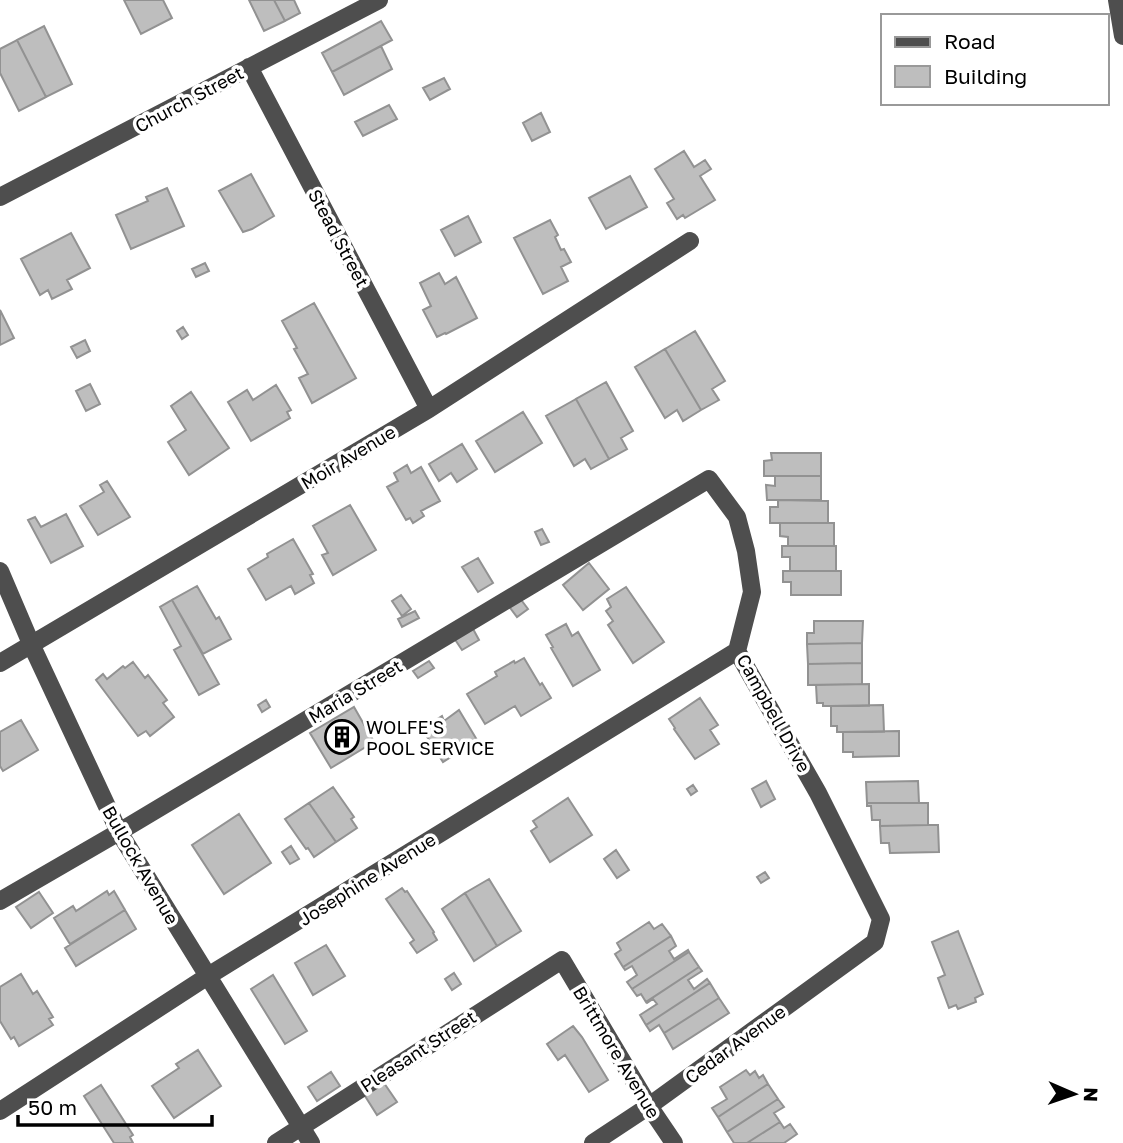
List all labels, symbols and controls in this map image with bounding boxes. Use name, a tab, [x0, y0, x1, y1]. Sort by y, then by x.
legend	[881, 14, 1109, 105]
text: Road	[944, 28, 995, 54]
street label: Church Street	[131, 61, 247, 137]
text: Building	[944, 63, 1027, 89]
street label: Stead Street	[304, 185, 374, 291]
street label: Moir Avenue	[297, 420, 399, 494]
street label: Campbell Drive	[732, 650, 816, 776]
street label: Maria Street	[304, 654, 406, 728]
place label: WOLFE'S POOL SERVICE	[366, 716, 495, 759]
building icon: WOLFE'S POOL SERVICE	[323, 718, 361, 756]
street label: Bullock Avenue	[98, 802, 184, 928]
street label: Josephine Avenue	[294, 828, 440, 930]
street label: Brittmore Avenue	[569, 982, 665, 1122]
street label: Cedar Avenue	[680, 1000, 790, 1088]
street label: Pleasant Street	[356, 1005, 480, 1097]
north arrow	[1039, 1059, 1109, 1129]
scale bar	[18, 1084, 212, 1128]
text: N	[1080, 1087, 1103, 1102]
text: 50 m	[28, 1094, 77, 1120]

